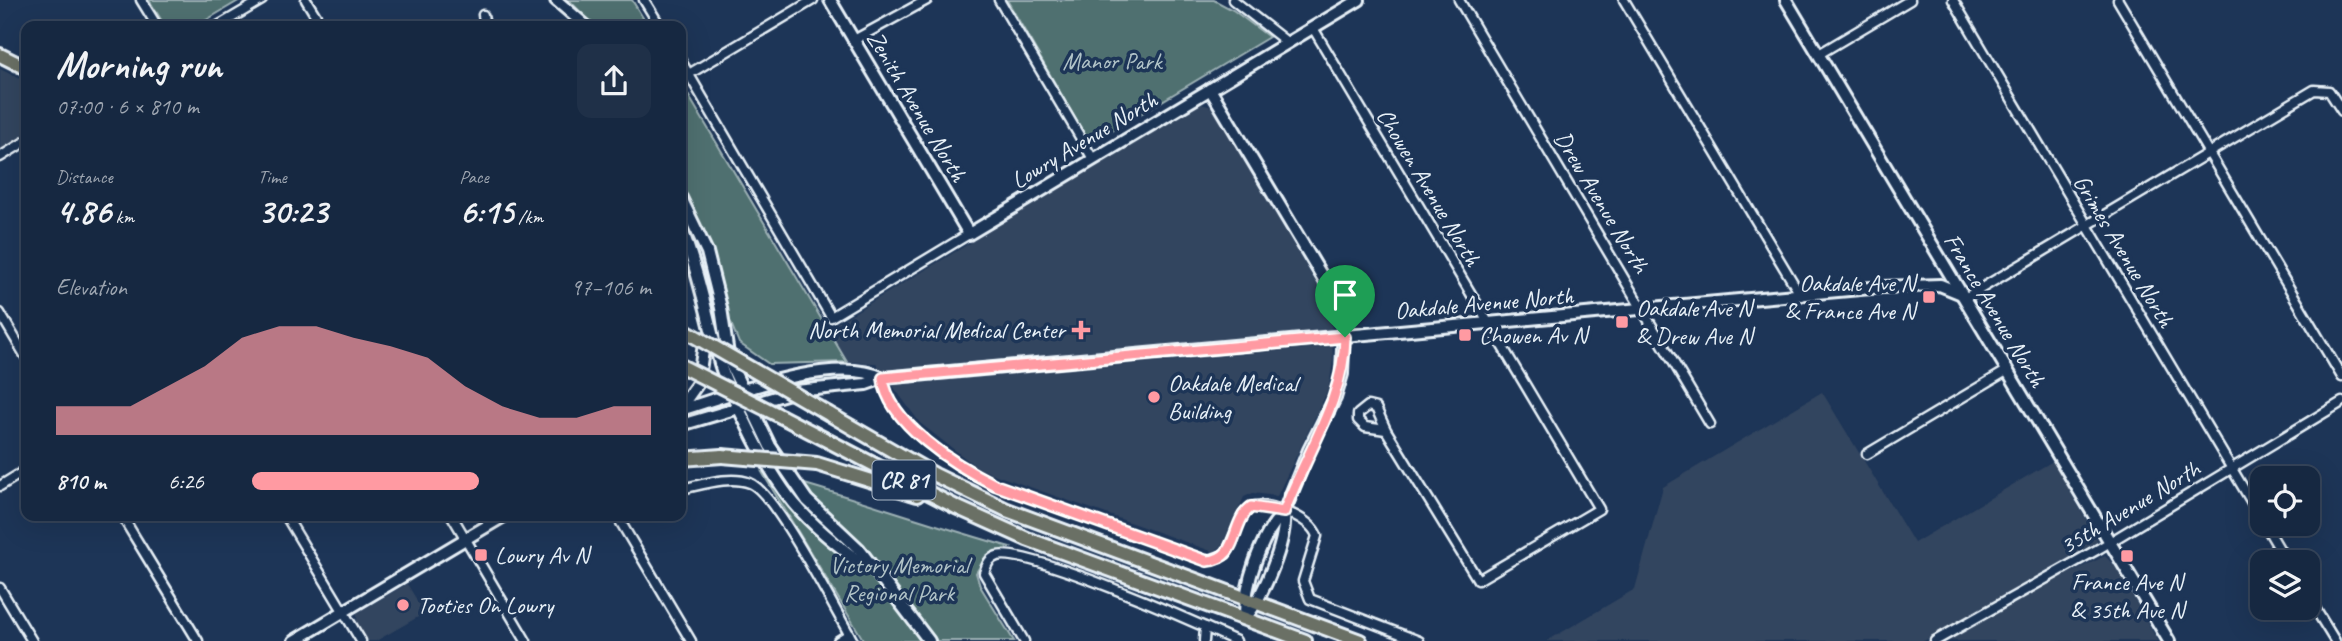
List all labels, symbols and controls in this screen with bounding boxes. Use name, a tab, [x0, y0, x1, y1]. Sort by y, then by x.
street label: Zenith Avenue North	[860, 25, 974, 188]
text: Morning run	[56, 42, 222, 89]
button: share	[577, 44, 651, 118]
park label: Manor Park	[1063, 46, 1164, 76]
street label: Lowry Avenue North	[1006, 84, 1163, 195]
text: 07:00 · 6 × 810 m	[56, 92, 199, 121]
street label: Chowen Avenue North	[1370, 103, 1489, 272]
street label: Drew Avenue North	[1548, 126, 1657, 280]
text: Distance	[56, 165, 113, 189]
text: Time	[258, 165, 287, 189]
text: Pace	[459, 165, 489, 189]
street label: Grimes Avenue North	[2067, 169, 2182, 334]
text: 4.86	[56, 189, 111, 234]
text: 30:23	[258, 189, 328, 234]
text: 6:15	[459, 189, 514, 234]
text: km	[111, 205, 134, 229]
text: /km	[514, 205, 543, 229]
street label: France Avenue North	[1937, 228, 2053, 393]
pin	[1315, 265, 1375, 337]
place label: Oakdale Ave N & France Ave N	[1785, 268, 1919, 326]
text: Elevation	[56, 273, 127, 302]
text: 97–106 m	[571, 273, 651, 302]
icon: arrive	[1326, 276, 1364, 314]
street label: Oakdale Avenue North	[1393, 280, 1576, 326]
marker: Oakdale Ave N & France Ave N	[1921, 289, 1937, 305]
place label: Oakdale Ave N & Drew Ave N	[1636, 293, 1756, 351]
marker: Oakdale Ave N & Drew Ave N	[1614, 314, 1630, 330]
place label: North Memorial Medical Center	[808, 315, 1067, 345]
marker: North Memorial Medical Center	[1071, 320, 1091, 340]
place label: Chowen Av N	[1479, 320, 1590, 350]
marker: Chowen Av N	[1457, 327, 1473, 343]
place label: Oakdale Medical Building	[1168, 368, 1301, 426]
marker: Oakdale Medical Building	[1146, 389, 1162, 405]
street label: 35th Avenue North	[2055, 453, 2207, 561]
road number: CR 81	[872, 460, 936, 500]
map controls	[2250, 466, 2320, 620]
button: locate	[2250, 466, 2320, 536]
text: 810 m	[56, 467, 106, 496]
text: 6:26	[168, 467, 204, 496]
place label: Lowry Av N	[495, 540, 592, 570]
marker: Lowry Av N	[473, 547, 489, 563]
marker: France Ave N & 35th Ave N	[2119, 548, 2135, 564]
park label: Victory Memorial Regional Park	[829, 550, 972, 608]
button: layers	[2250, 550, 2320, 620]
place label: France Ave N & 35th Ave N	[2070, 567, 2187, 625]
place label: Tooties On Lowry	[417, 590, 555, 620]
marker: Tooties On Lowry	[395, 597, 411, 613]

